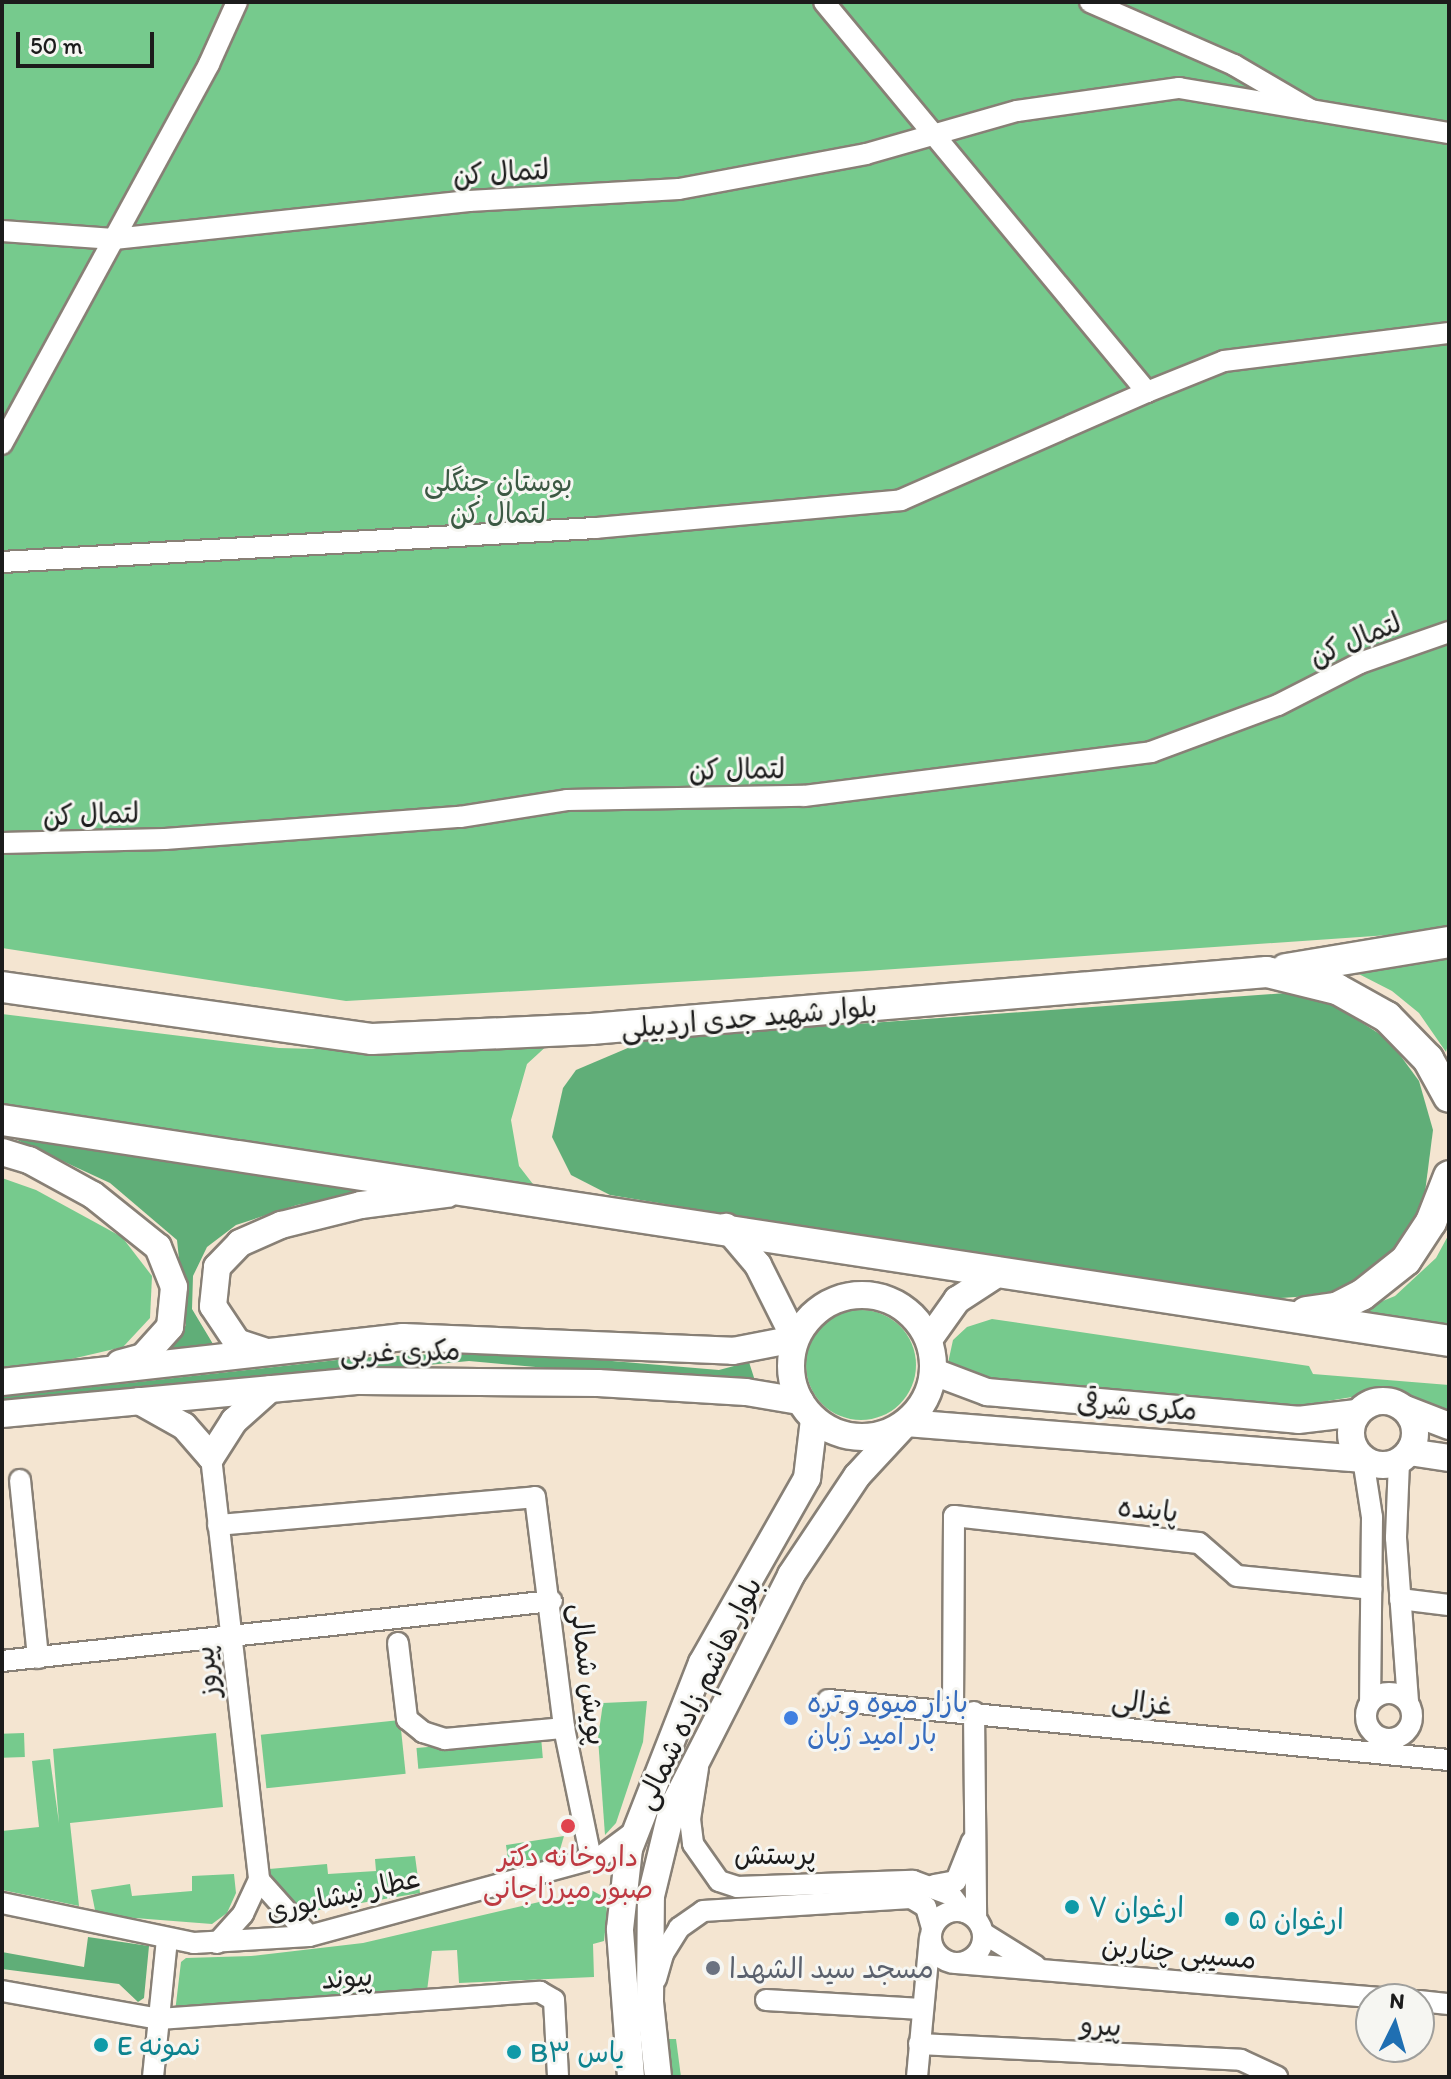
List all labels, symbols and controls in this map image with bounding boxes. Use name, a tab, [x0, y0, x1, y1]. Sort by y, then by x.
scale bar	[20, 16, 158, 66]
text: 50 m	[30, 31, 83, 60]
street label: لتمال کن	[452, 152, 550, 192]
park label: بوستان جنگلی لتمال کن	[424, 464, 572, 530]
street label: لتمال کن	[1304, 605, 1406, 673]
street label: لتمال کن	[688, 751, 786, 787]
street label: لتمال کن	[42, 796, 140, 832]
street label: بلوار شهید جدی اردبیلی	[619, 989, 879, 1045]
street label: مکری غربی	[339, 1333, 461, 1369]
street label: مکری شرقی	[1076, 1385, 1198, 1427]
street label: پاینده	[1116, 1489, 1180, 1529]
street label: بلوار هاشم زاده شمالی	[627, 1572, 769, 1814]
street label: پویش شمالی	[564, 1601, 614, 1747]
street label: پیروز	[186, 1644, 226, 1700]
street label: غزالی	[1110, 1682, 1174, 1722]
place label: بازار میوه و تره بار امید ژبان	[807, 1685, 968, 1751]
marker: بازار میوه و تره بار امید ژبان	[782, 1709, 800, 1727]
marker: داروخانه دکتر صبور میرزاجانی	[559, 1817, 577, 1835]
street label: پرستش	[734, 1837, 816, 1871]
place label: داروخانه دکتر صبور میرزاجانی	[483, 1839, 653, 1905]
street label: عطار نیشابوری	[262, 1860, 424, 1928]
place label: ارغوان ۷	[1088, 1890, 1184, 1924]
marker: ارغوان ۷	[1063, 1898, 1081, 1916]
place label: ارغوان ۵	[1248, 1902, 1344, 1936]
marker: ارغوان ۵	[1223, 1910, 1241, 1928]
street label: مسیبی چناربن	[1100, 1928, 1258, 1976]
place label: مسجد سید الشهدا	[729, 1951, 934, 1985]
street label: پیوند	[320, 1958, 374, 1996]
marker: مسجد سید الشهدا	[704, 1959, 722, 1977]
north arrow	[1355, 1983, 1435, 2063]
text: N	[1388, 1986, 1406, 2015]
street label: پیرو	[1080, 2007, 1122, 2043]
place label: E نمونه	[117, 2028, 202, 2062]
place label: B۳ یاس	[530, 2035, 625, 2069]
marker: E نمونه	[92, 2036, 110, 2054]
marker: B۳ یاس	[505, 2043, 523, 2061]

